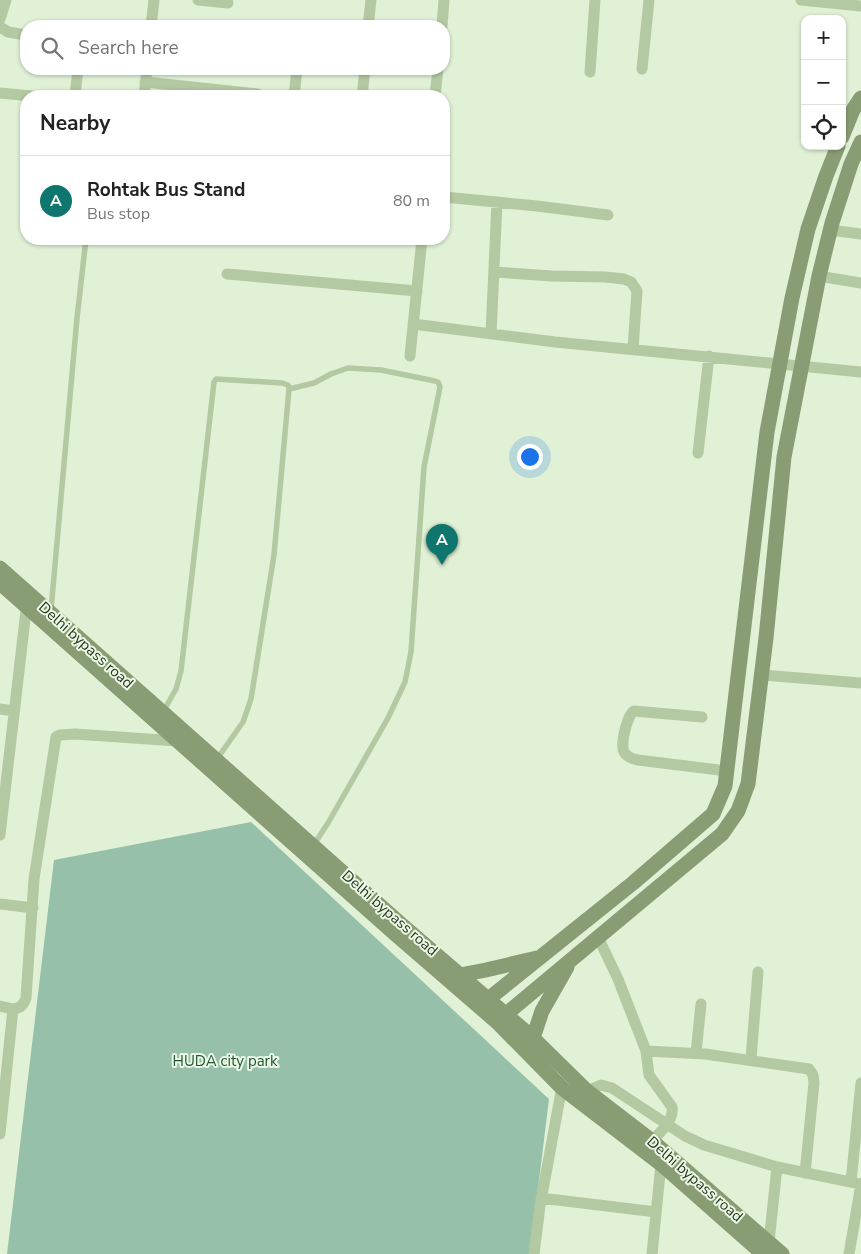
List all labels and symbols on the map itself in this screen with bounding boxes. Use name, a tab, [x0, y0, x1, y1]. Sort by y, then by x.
your location	[517, 444, 543, 470]
pin: A	[426, 524, 458, 565]
street label: Delhi bypass road	[34, 597, 138, 693]
street label: Delhi bypass road	[338, 866, 442, 960]
park label: HUDA city park	[173, 1051, 278, 1071]
street label: Delhi bypass road	[643, 1132, 747, 1226]

